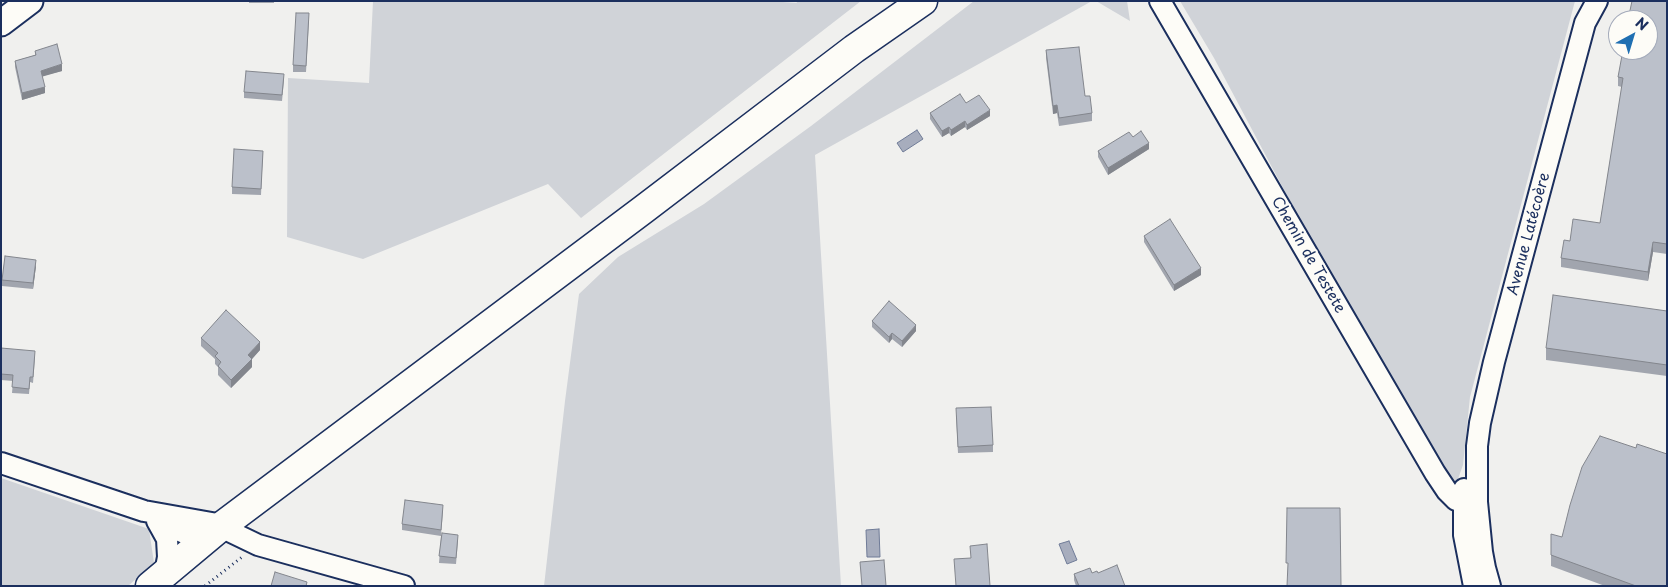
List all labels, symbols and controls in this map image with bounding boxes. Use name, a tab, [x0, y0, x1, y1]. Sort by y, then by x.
north arrow	[1608, 10, 1658, 60]
text: N	[1631, 12, 1653, 35]
street label: Avenue Latécoère	[1504, 171, 1554, 297]
street label: Chemin de Testete	[1267, 194, 1349, 316]

